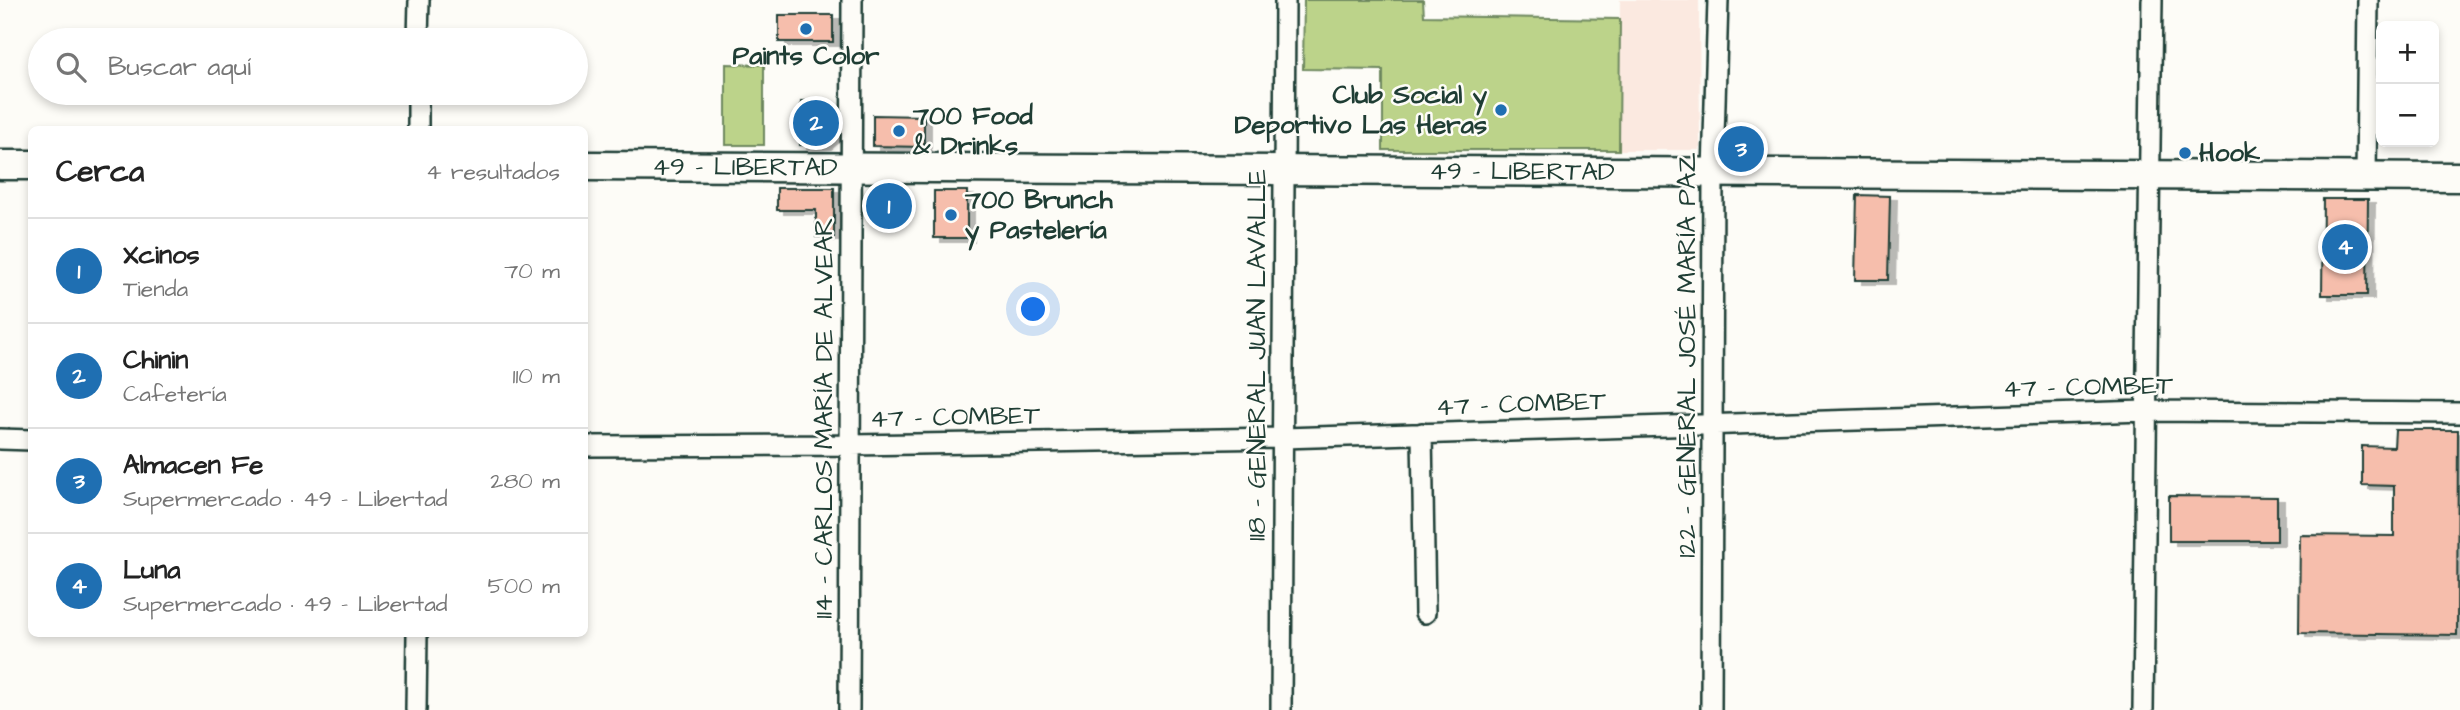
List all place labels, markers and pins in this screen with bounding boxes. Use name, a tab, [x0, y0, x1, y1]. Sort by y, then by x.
marker: Paints Color	[798, 21, 814, 37]
place label: Paints Color	[733, 38, 880, 74]
place label: Club Social y Deportivo Las Heras	[1235, 77, 1488, 143]
pin: 2	[793, 97, 839, 149]
place label: 700 Food & Drinks	[912, 98, 1033, 164]
marker: Club Social y Deportivo Las Heras	[1493, 102, 1509, 118]
marker: 700 Food & Drinks	[891, 123, 907, 139]
pin: 3	[1718, 123, 1764, 175]
place label: Hook	[2199, 135, 2261, 171]
marker: Hook	[2177, 145, 2193, 161]
pin: 1	[866, 180, 912, 232]
place label: 700 Brunch y Pastelería	[964, 182, 1114, 251]
marker: 700 Brunch y Pastelería	[943, 207, 959, 223]
pin: 4	[2322, 221, 2368, 273]

